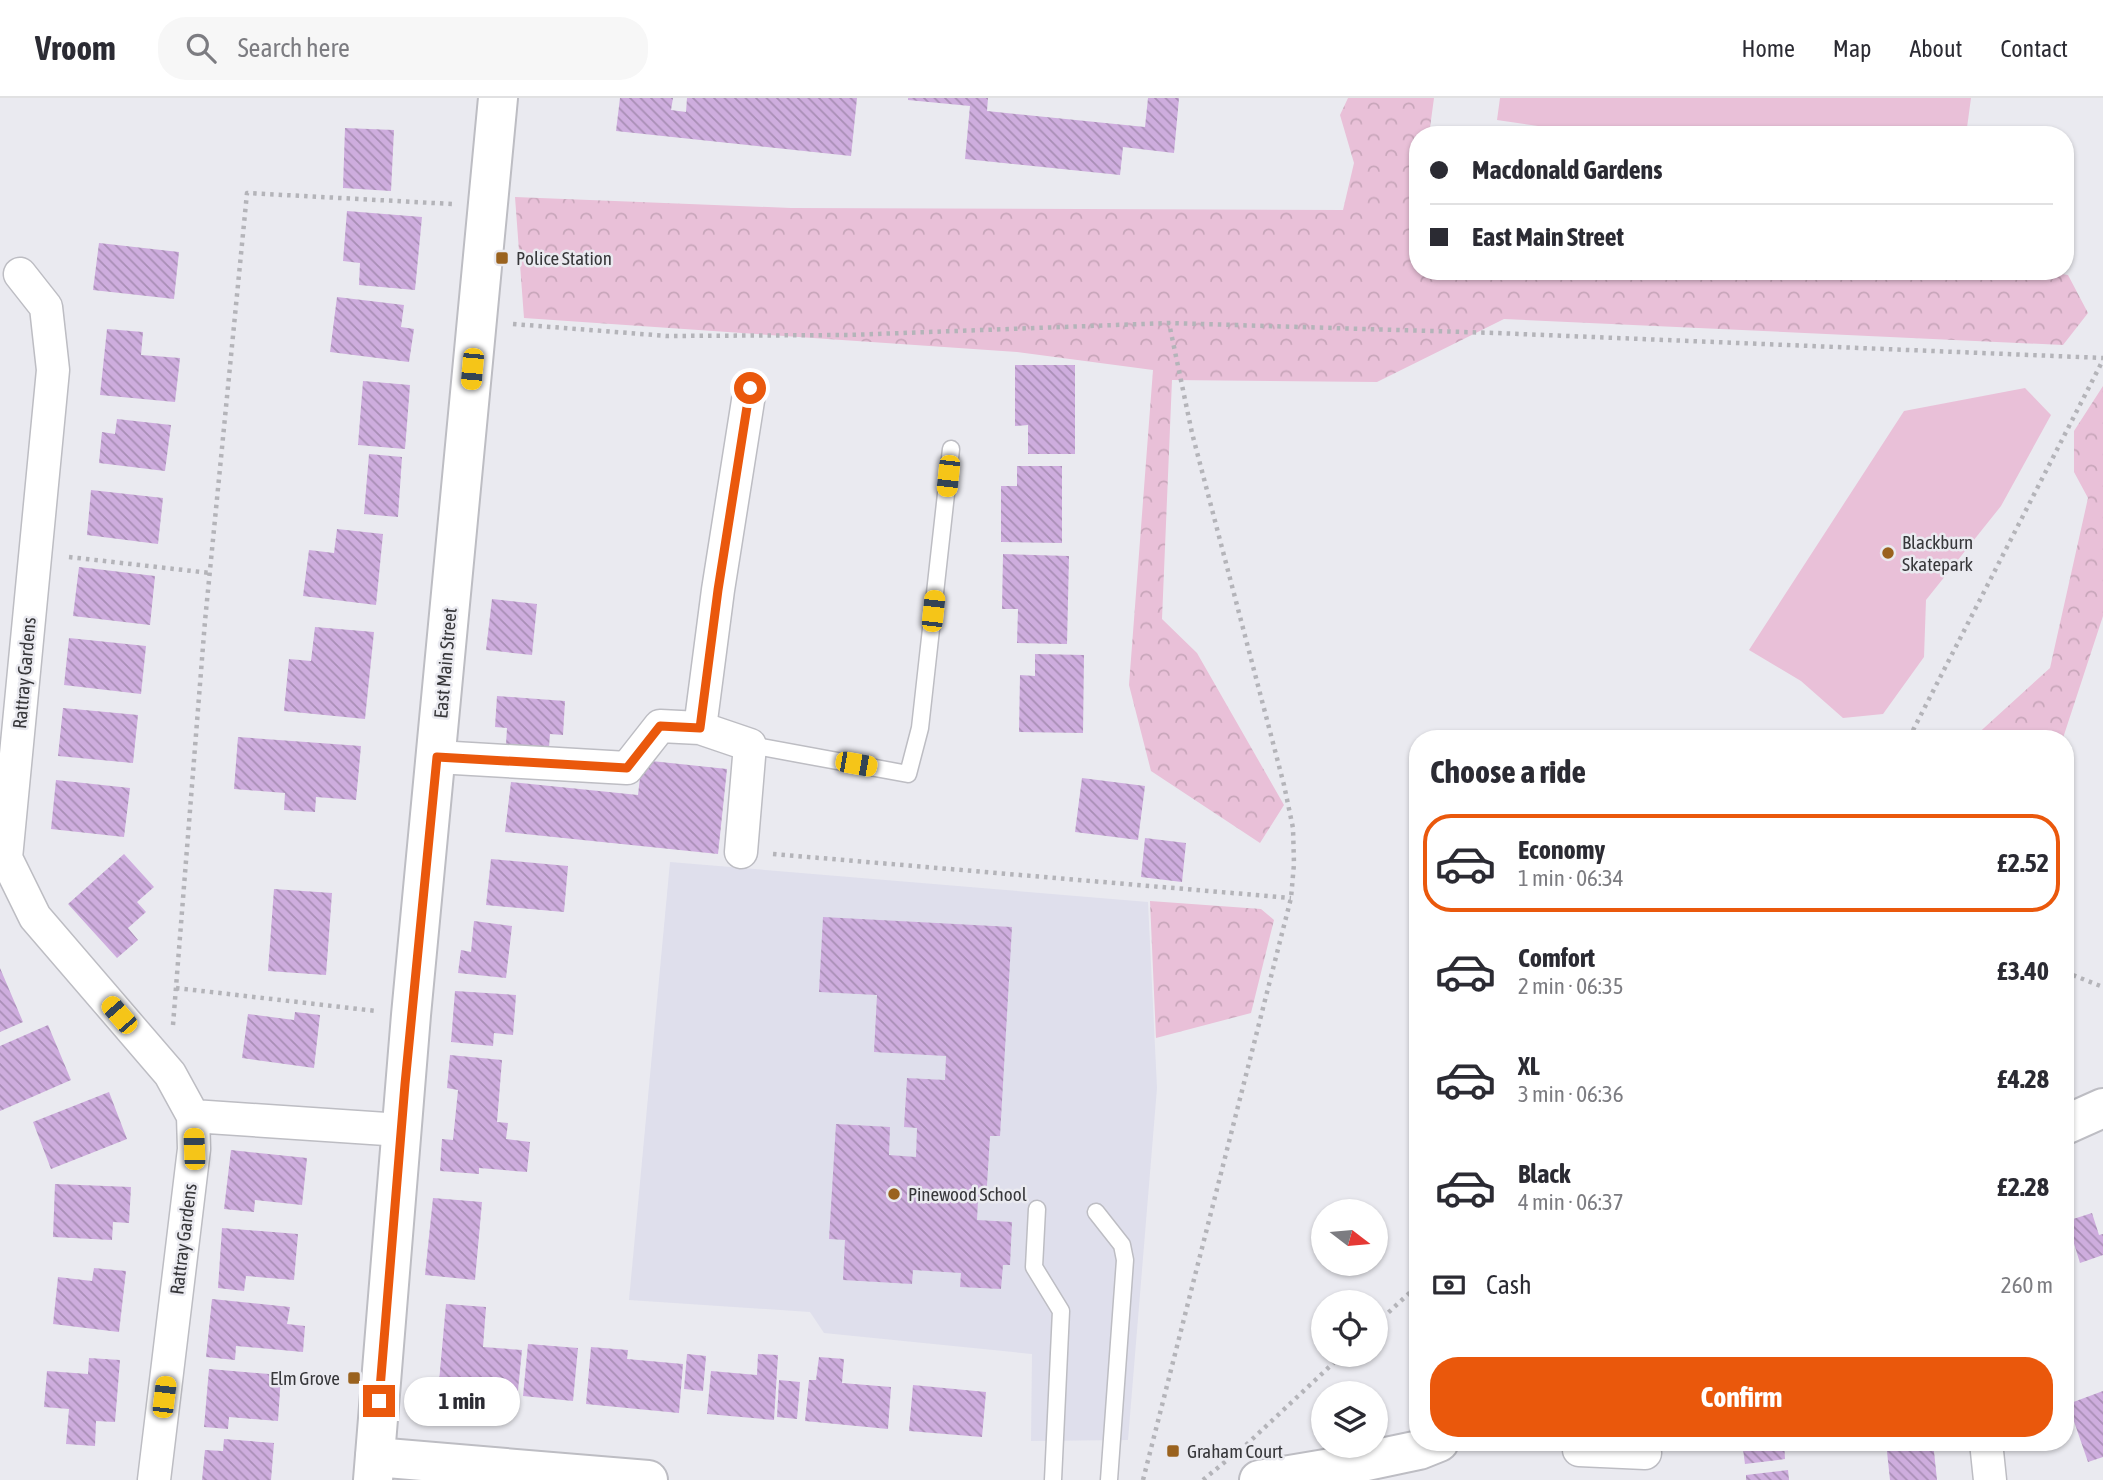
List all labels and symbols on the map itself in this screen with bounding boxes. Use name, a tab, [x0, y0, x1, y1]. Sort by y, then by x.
place label: Police Station	[516, 247, 612, 269]
marker: Police Station	[494, 250, 510, 266]
car	[460, 347, 485, 391]
route start	[734, 372, 766, 404]
car	[936, 454, 961, 498]
place label: Blackburn Skatepark	[1902, 531, 1974, 575]
marker: Blackburn Skatepark	[1880, 545, 1896, 561]
car	[921, 589, 946, 633]
street label: East Main Street	[429, 607, 461, 719]
street label: Rattray Gardens	[8, 616, 40, 730]
car	[834, 750, 879, 778]
car	[98, 992, 141, 1038]
car	[183, 1128, 206, 1170]
street label: Rattray Gardens	[165, 1182, 201, 1296]
place label: Pinewood School	[908, 1183, 1027, 1205]
marker: Pinewood School	[886, 1186, 902, 1202]
north arrow	[1311, 1199, 1388, 1276]
place label: Elm Grove	[270, 1367, 340, 1389]
marker: Elm Grove	[346, 1370, 362, 1386]
car	[152, 1375, 177, 1419]
callout: 1 min	[404, 1376, 519, 1426]
route end	[363, 1385, 395, 1417]
place label: Graham Court	[1187, 1440, 1283, 1462]
marker: Graham Court	[1165, 1443, 1181, 1459]

